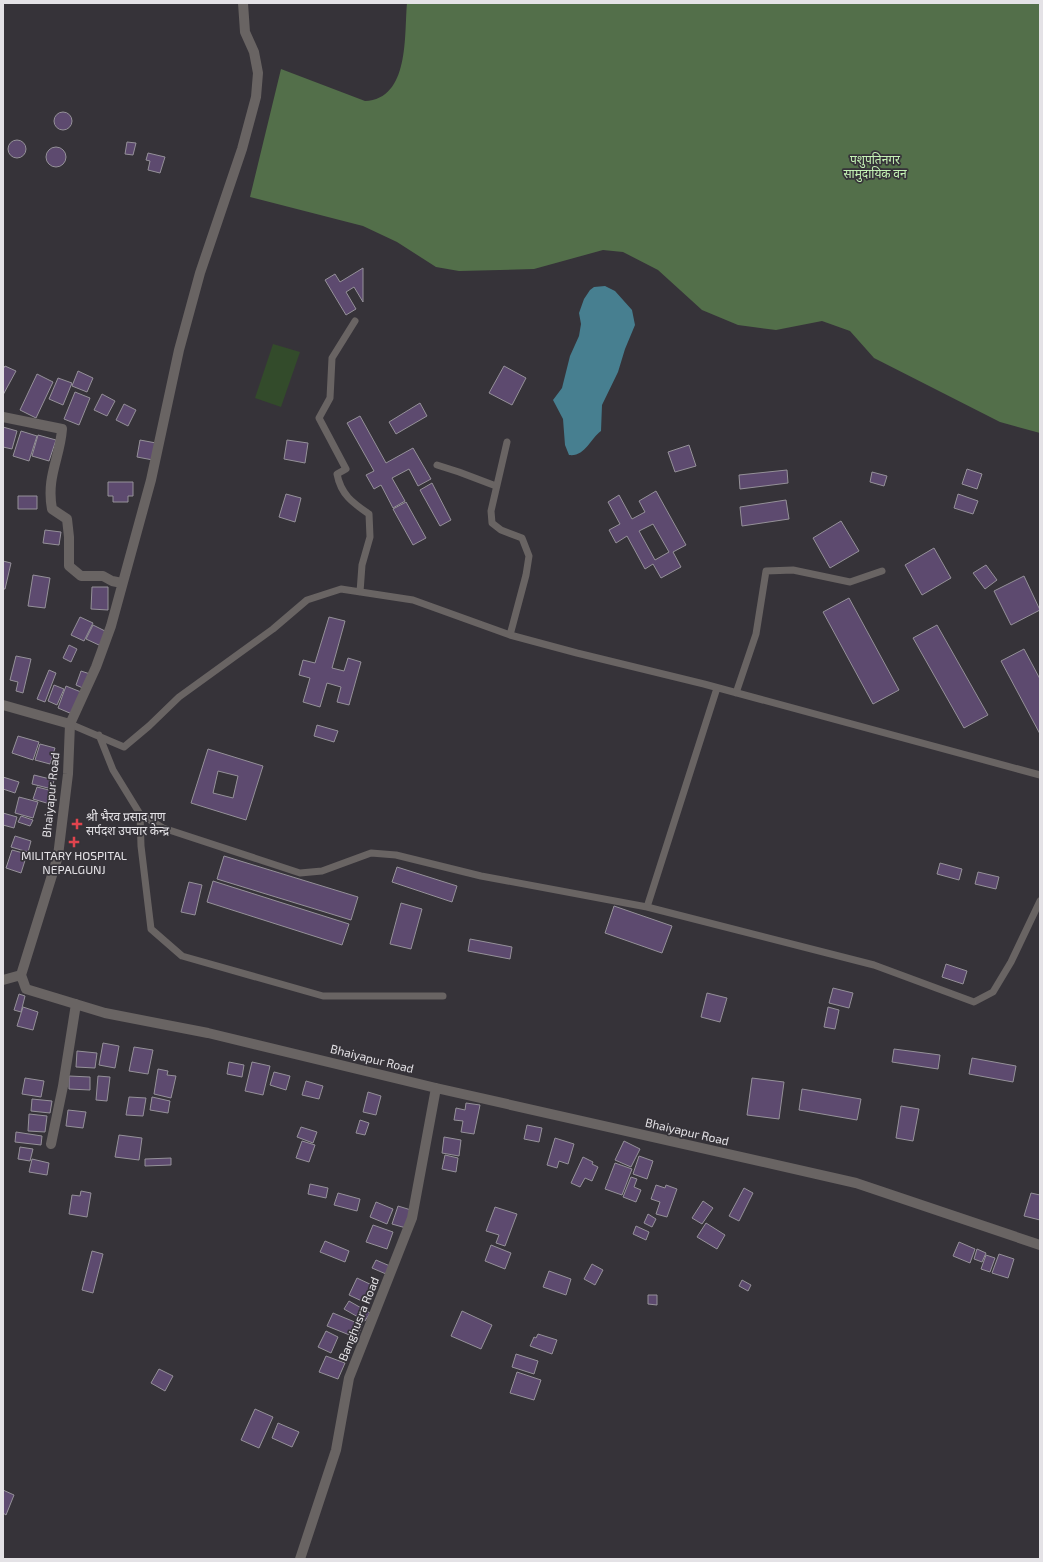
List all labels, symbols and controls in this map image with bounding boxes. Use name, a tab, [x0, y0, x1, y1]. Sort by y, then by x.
park label: पशुपतिनगर सामुदायिक वन	[843, 152, 907, 182]
street label: Bhaiyapur Road	[39, 752, 61, 838]
place label: श्री भैरव प्रसाद गण सर्पदश उपचार केन्द्र	[86, 809, 170, 837]
marker: श्री भैरव प्रसाद गण सर्पदश उपचार केन्द्र	[71, 818, 83, 830]
marker: MILITARY HOSPITAL NEPALGUNJ	[68, 836, 80, 848]
place label: MILITARY HOSPITAL NEPALGUNJ	[21, 848, 127, 876]
street label: Bhaiyapur Road	[329, 1041, 415, 1075]
street label: Bhaiyapur Road	[644, 1115, 730, 1147]
street label: Banghusra Road	[335, 1275, 381, 1363]

